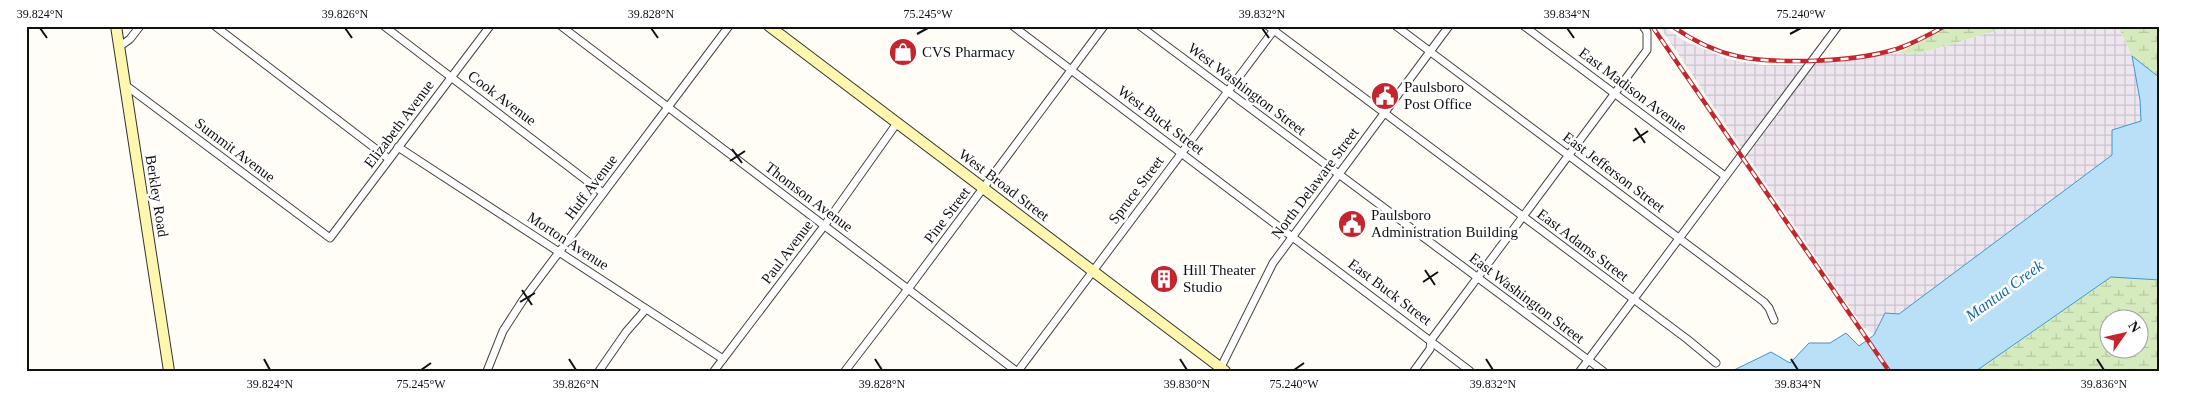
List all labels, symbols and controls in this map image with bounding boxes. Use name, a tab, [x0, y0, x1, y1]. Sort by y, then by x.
text: 39.824°N	[17, 7, 64, 21]
text: 39.826°N	[322, 7, 369, 21]
text: 39.828°N	[628, 7, 675, 21]
text: 75.245°W	[903, 7, 953, 21]
text: 39.832°N	[1239, 7, 1286, 21]
text: 39.834°N	[1544, 7, 1591, 21]
text: 75.240°W	[1776, 7, 1826, 21]
shop icon: CVS Pharmacy	[888, 37, 918, 67]
street label: West Washington Street	[1185, 40, 1310, 139]
place label: CVS Pharmacy	[922, 44, 1015, 60]
street label: East Madison Avenue	[1576, 44, 1690, 136]
street label: Cook Avenue	[465, 67, 539, 129]
street label: Elizabeth Avenue	[361, 77, 437, 171]
place label: Paulsboro Post Office	[1404, 79, 1472, 112]
public building icon: Paulsboro Post Office	[1370, 81, 1400, 111]
street label: West Buck Street	[1115, 82, 1208, 158]
street label: Summit Avenue	[192, 115, 278, 185]
street label: North Delaware Street	[1268, 124, 1362, 242]
street label: East Jefferson Street	[1560, 129, 1669, 216]
street label: West Broad Street	[956, 146, 1053, 225]
street label: Huff Avenue	[562, 151, 621, 222]
street label: Spruce Street	[1105, 152, 1167, 227]
street label: Berkley Road	[143, 154, 171, 239]
street label: Thomson Avenue	[762, 159, 856, 235]
street label: Pine Street	[921, 183, 974, 246]
street label: East Adams Street	[1534, 206, 1632, 285]
place label: Paulsboro Administration Building	[1371, 207, 1519, 240]
street label: Morton Avenue	[524, 209, 612, 273]
public building icon: Paulsboro Administration Building	[1337, 209, 1367, 239]
street label: Paul Avenue	[758, 217, 816, 287]
street label: East Washington Street	[1467, 250, 1588, 347]
street label: East Buck Street	[1345, 256, 1435, 329]
water label: Mantua Creek	[1962, 256, 2047, 325]
place label: Hill Theater Studio	[1183, 262, 1256, 295]
building icon: Hill Theater Studio	[1149, 264, 1179, 294]
north arrow	[2098, 310, 2148, 360]
text: N	[2125, 319, 2143, 335]
text: 39.824°N	[247, 377, 294, 391]
text: 75.245°W	[396, 377, 446, 391]
text: 39.826°N	[553, 377, 600, 391]
text: 39.828°N	[859, 377, 906, 391]
text: 39.830°N	[1164, 377, 1211, 391]
text: 75.240°W	[1269, 377, 1319, 391]
text: 39.832°N	[1470, 377, 1517, 391]
text: 39.834°N	[1775, 377, 1822, 391]
text: 39.836°N	[2081, 377, 2128, 391]

